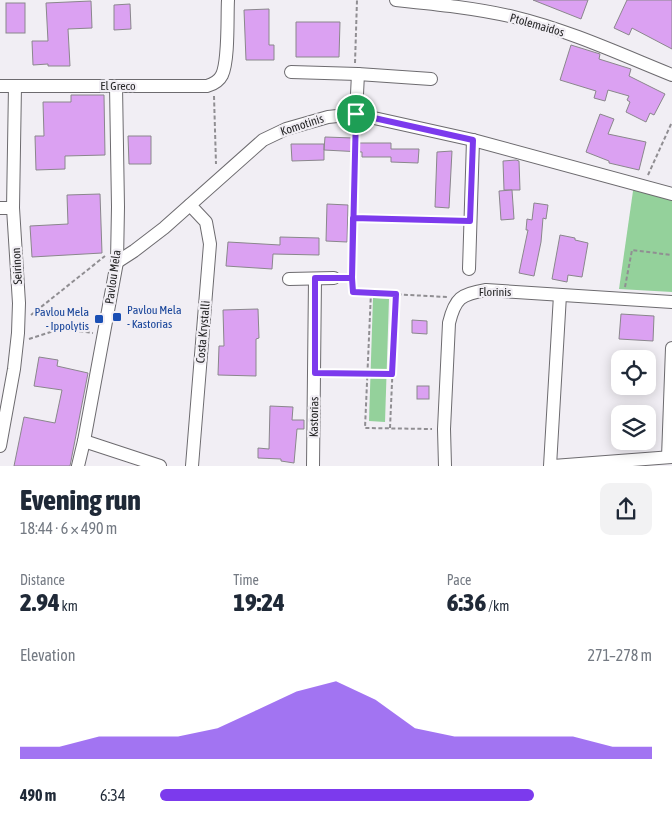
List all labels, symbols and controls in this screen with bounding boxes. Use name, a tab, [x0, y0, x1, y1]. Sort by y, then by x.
street label: Ptolemaidos	[508, 11, 566, 39]
street label: El Greco	[100, 79, 136, 93]
pin	[335, 93, 377, 135]
icon: arrive	[342, 100, 370, 128]
street label: Komotinis	[279, 111, 325, 139]
street label: Seirinon	[9, 247, 25, 285]
street label: Pavlou Mela	[102, 249, 124, 305]
street label: Florinis	[479, 285, 511, 299]
street label: Costa Krystalli	[193, 300, 213, 364]
place label: Pavlou Mela - Kastorias	[127, 303, 182, 331]
place label: Pavlou Mela - Ippolytis	[34, 305, 89, 333]
marker: Pavlou Mela - Kastorias	[111, 311, 123, 323]
marker: Pavlou Mela - Ippolytis	[93, 313, 105, 325]
map controls	[611, 350, 656, 450]
button: locate	[611, 350, 656, 395]
street label: Kastorias	[307, 397, 321, 437]
button: layers	[611, 405, 656, 450]
button: share	[600, 483, 652, 535]
text: Evening run	[20, 484, 141, 516]
text: 18:44 · 6 × 490 m	[20, 519, 117, 537]
text: Distance	[20, 572, 65, 588]
text: Time	[233, 572, 259, 588]
text: Pace	[447, 572, 471, 588]
text: 2.94	[20, 588, 60, 616]
text: 19:24	[233, 588, 285, 616]
text: 6:36	[447, 588, 486, 616]
text: km	[60, 598, 78, 614]
text: /km	[486, 598, 509, 614]
text: Elevation	[20, 646, 75, 664]
text: 271–278 m	[588, 646, 652, 664]
text: 490 m	[20, 786, 56, 804]
text: 6:34	[100, 786, 125, 804]

